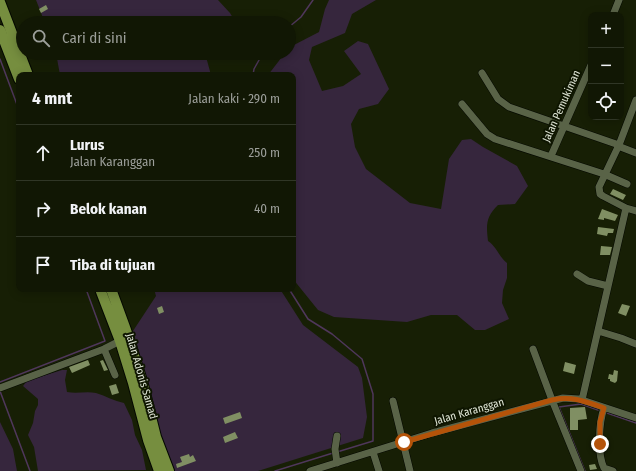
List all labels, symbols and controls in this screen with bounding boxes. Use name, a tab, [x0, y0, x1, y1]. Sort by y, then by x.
map controls	[588, 12, 624, 120]
button: +	[588, 12, 624, 48]
search box	[16, 16, 296, 60]
icon: search	[30, 27, 52, 49]
text: Cari di sini	[62, 29, 127, 47]
button: −	[588, 48, 624, 84]
street label: Jalan Pemukiman	[540, 68, 583, 144]
button: locate	[588, 84, 624, 120]
text: 4 mnt	[32, 88, 72, 109]
text: Jalan kaki · 290 m	[188, 91, 280, 106]
text: Lurus	[70, 136, 104, 154]
icon: ahead	[32, 142, 54, 164]
text: 250 m	[248, 145, 280, 160]
text: Jalan Karanggan	[70, 154, 155, 169]
icon: right	[32, 198, 54, 220]
text: Belok kanan	[70, 200, 147, 218]
text: 40 m	[254, 201, 280, 216]
icon: arrive	[32, 254, 54, 276]
text: Tiba di tujuan	[70, 256, 155, 274]
street label: Jalan Adonis Samad	[123, 332, 160, 421]
street label: Jalan Karanggan	[433, 395, 506, 428]
route start	[395, 433, 413, 451]
route end	[591, 435, 609, 453]

